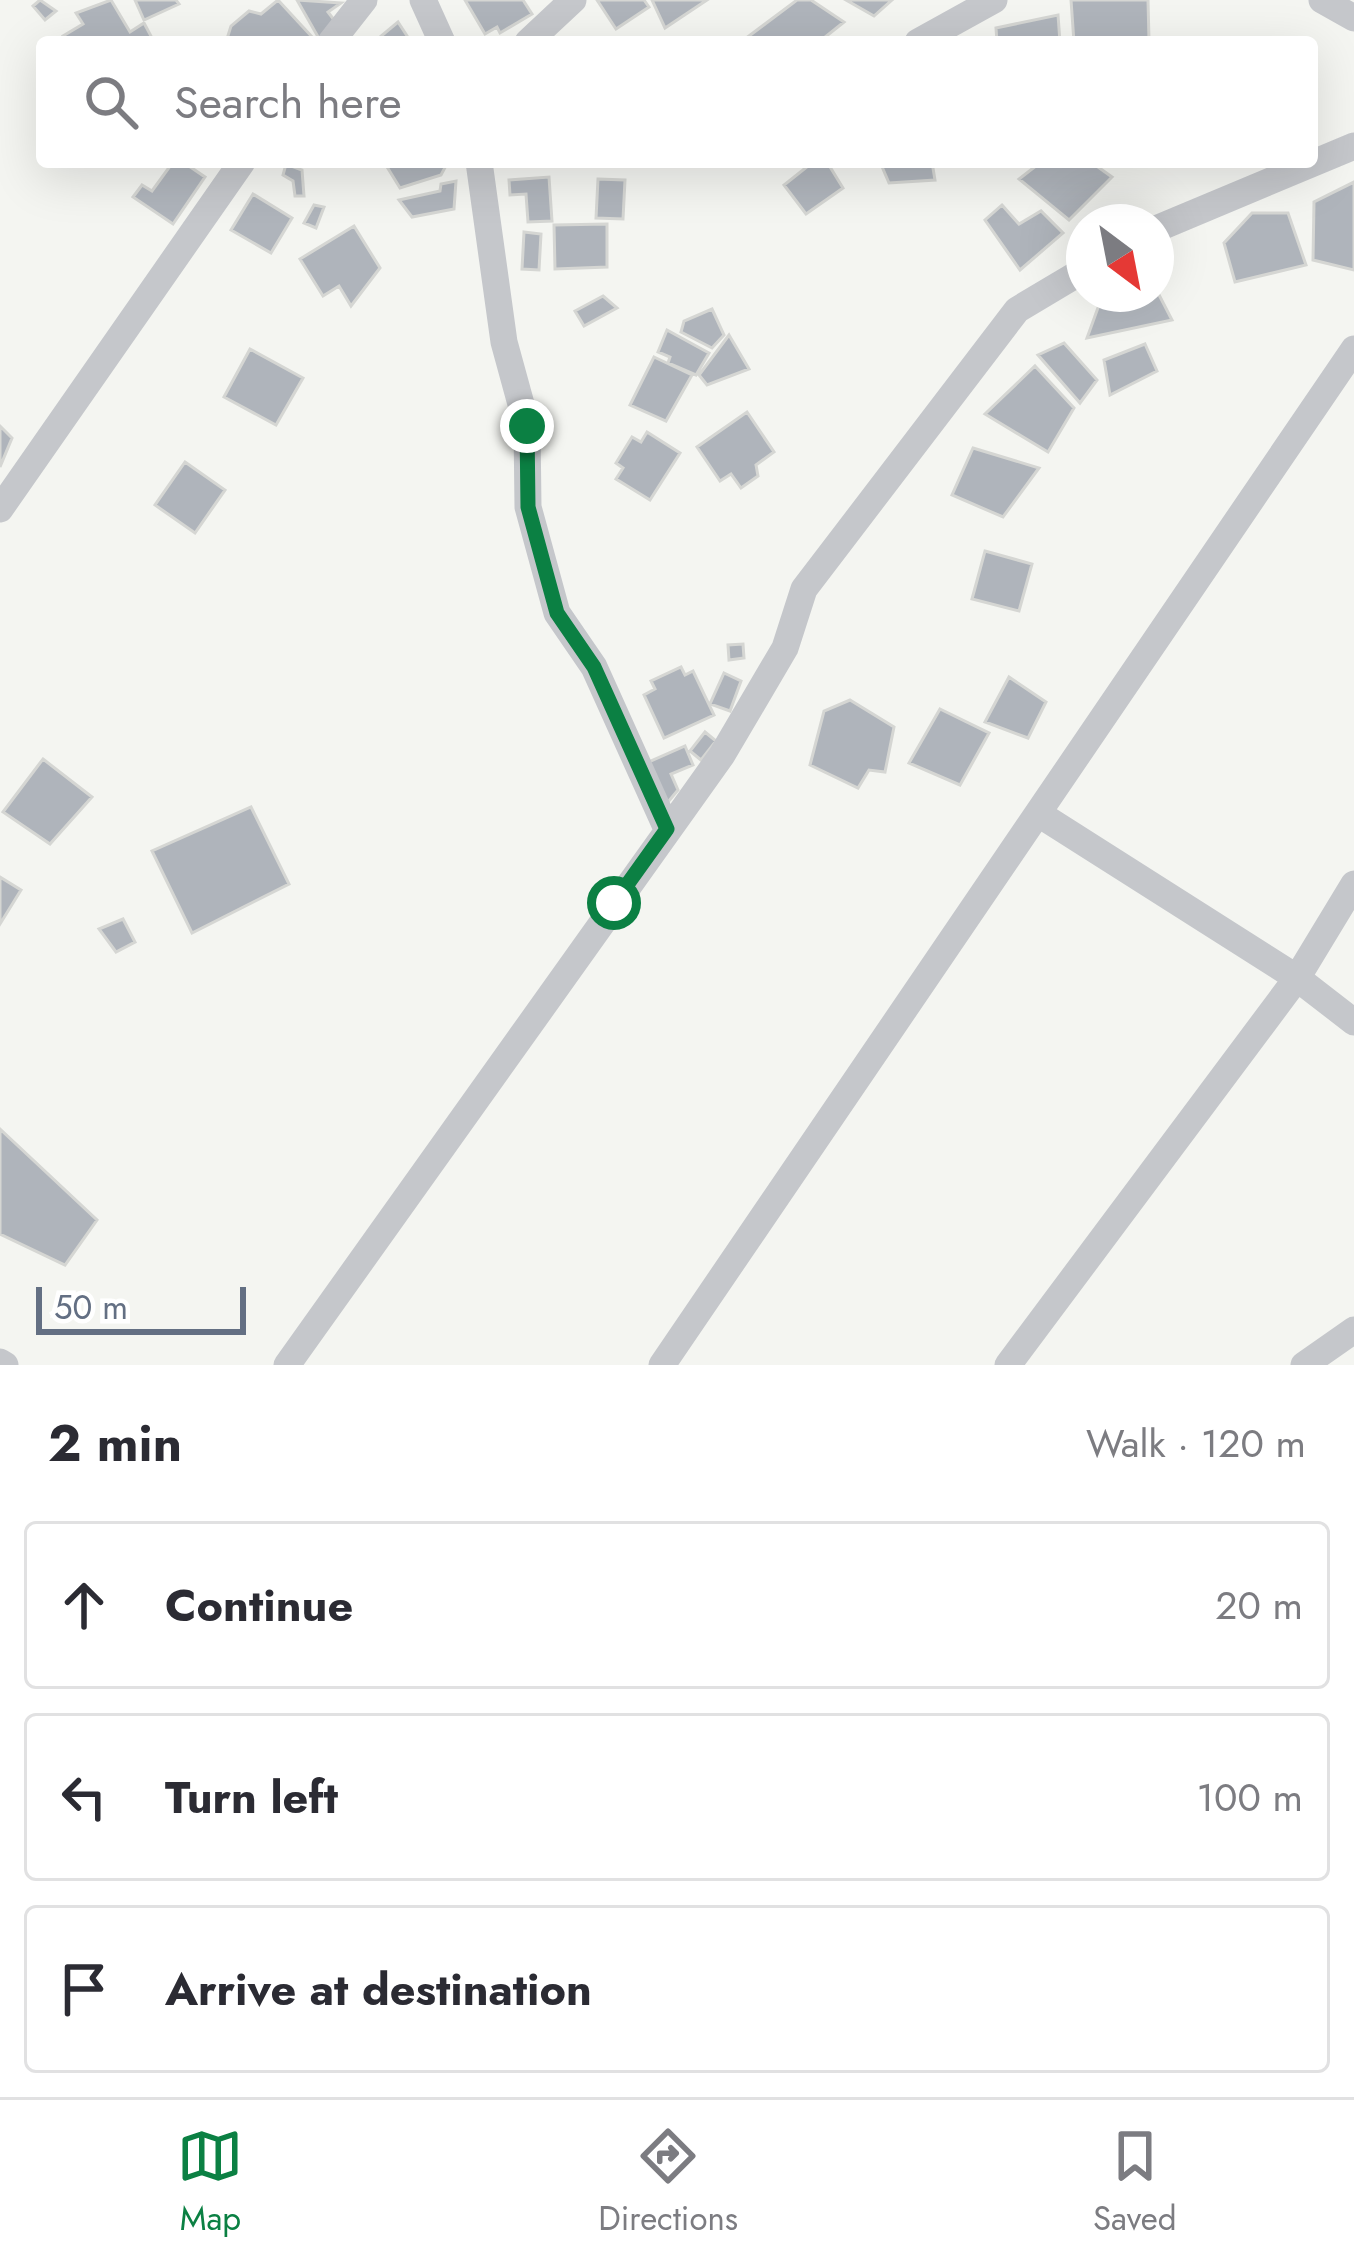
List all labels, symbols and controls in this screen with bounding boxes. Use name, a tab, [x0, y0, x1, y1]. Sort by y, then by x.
search box	[36, 36, 1318, 168]
icon: search	[78, 69, 144, 135]
text: Search here	[174, 70, 402, 135]
north arrow	[1066, 204, 1174, 312]
route end	[500, 399, 554, 453]
route start	[587, 876, 641, 930]
scale bar	[36, 1281, 246, 1334]
text: 50 m	[54, 1284, 128, 1331]
text: 2 min	[48, 1406, 182, 1480]
text: Walk · 120 m	[1086, 1415, 1306, 1472]
icon: ahead	[51, 1572, 117, 1638]
text: Continue	[165, 1573, 353, 1638]
text: 20 m	[1215, 1577, 1303, 1634]
icon: left	[51, 1764, 117, 1830]
text: Turn left	[165, 1765, 338, 1830]
text: 100 m	[1197, 1769, 1303, 1826]
icon: arrive	[51, 1956, 117, 2022]
text: Arrive at destination	[165, 1957, 592, 2022]
tab: Map	[177, 2123, 243, 2242]
tab: Directions	[598, 2123, 738, 2242]
tab: Saved	[1093, 2123, 1177, 2242]

